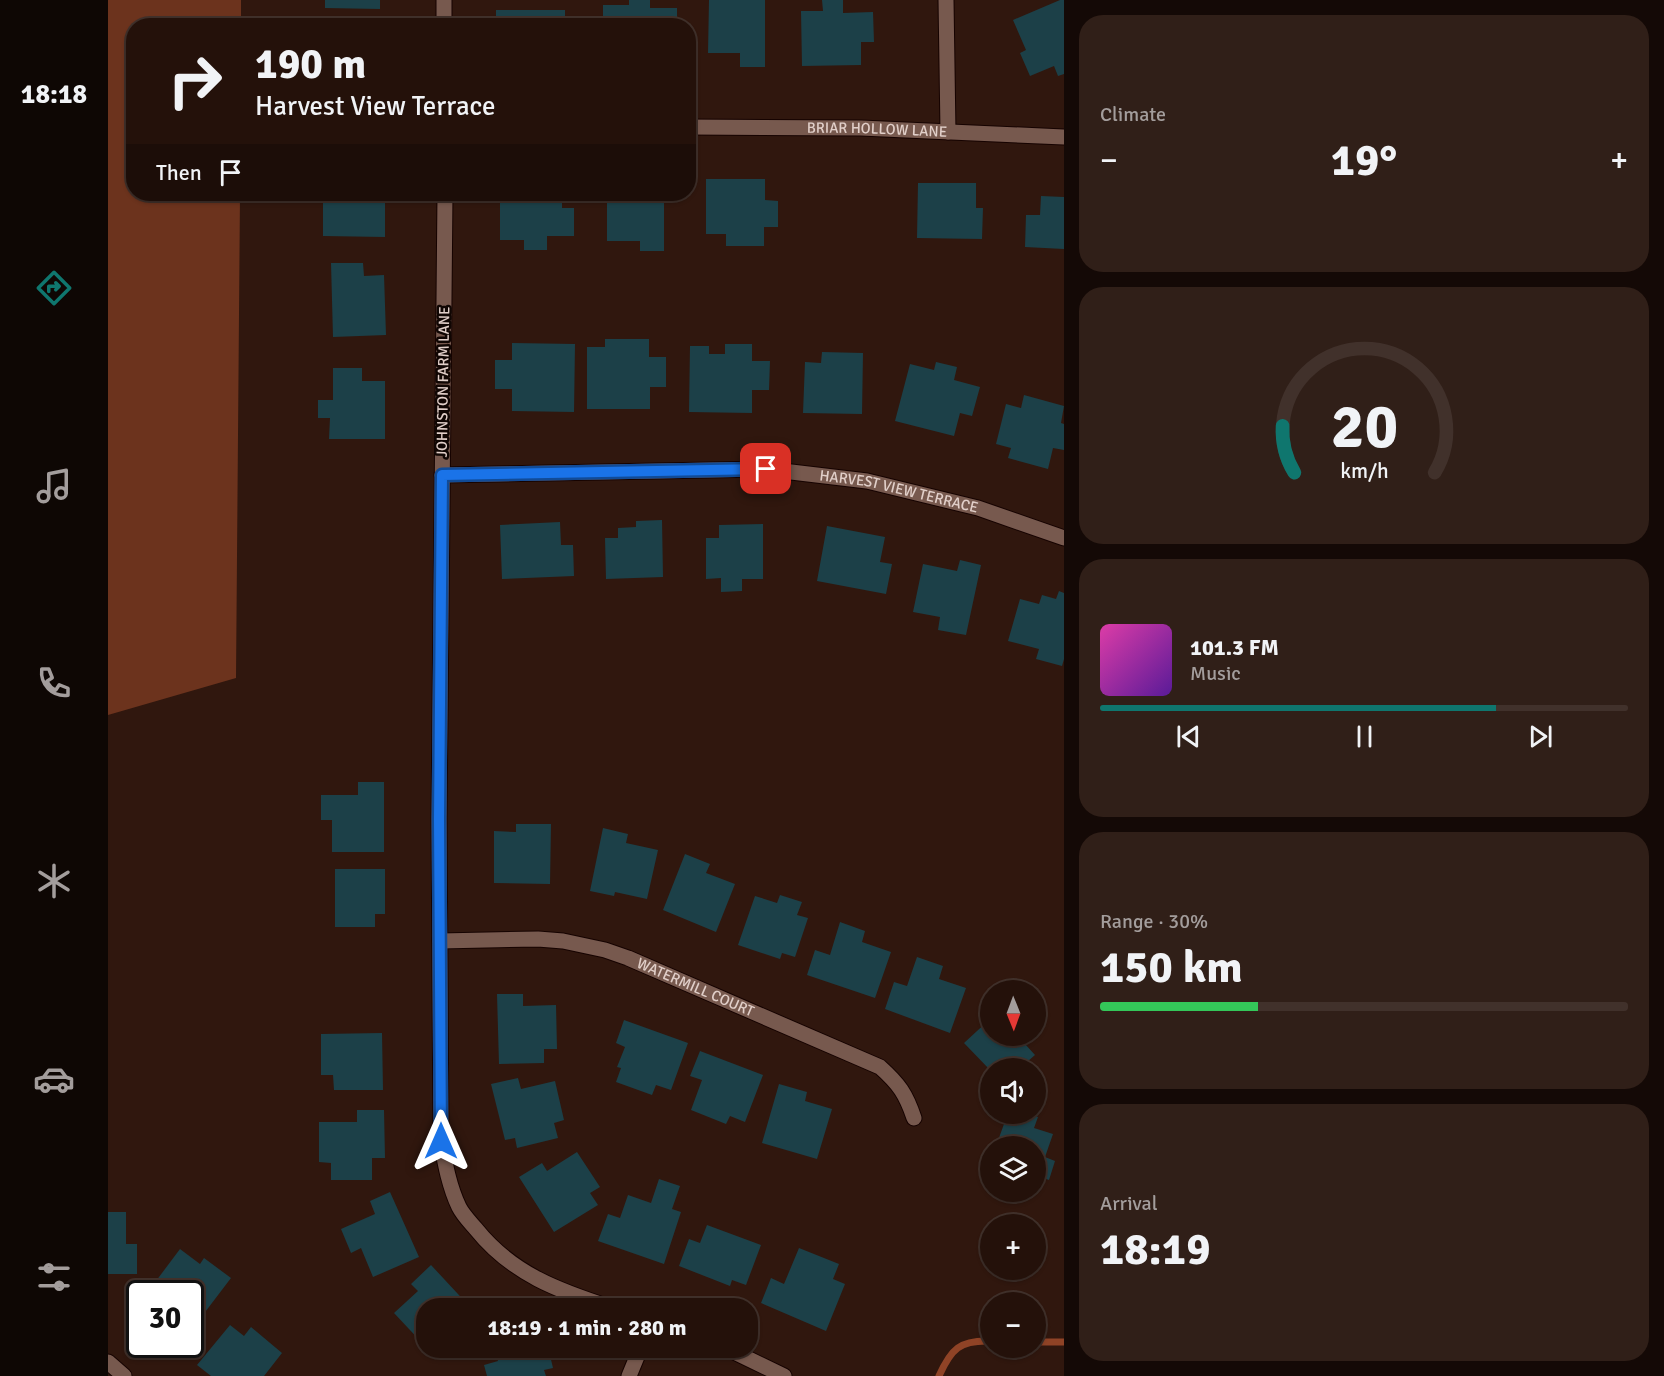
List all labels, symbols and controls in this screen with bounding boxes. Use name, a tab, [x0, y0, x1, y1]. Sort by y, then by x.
text: 190 m	[255, 39, 366, 90]
icon: right	[156, 42, 234, 120]
text: 18:18	[21, 78, 87, 111]
text: Harvest View Terrace	[255, 90, 496, 123]
text: Climate	[1100, 102, 1166, 127]
street label: BRIAR HOLLOW LANE	[807, 119, 948, 141]
text: 19°	[1331, 133, 1397, 188]
text: −	[1100, 140, 1118, 181]
text: +	[1610, 140, 1628, 181]
icon: arrive	[214, 156, 247, 189]
text: Then	[156, 159, 202, 186]
icon: directions	[33, 267, 75, 309]
street label: JOHNSTON FARM LANE	[433, 306, 453, 458]
text: 20	[1330, 388, 1398, 465]
pin	[740, 443, 791, 494]
icon: arrive	[749, 452, 782, 485]
text: km/h	[1340, 458, 1388, 484]
icon: music	[33, 465, 75, 507]
street label: HARVEST VIEW TERRACE	[819, 466, 980, 517]
text: 101.3 FM	[1190, 634, 1279, 661]
text: Music	[1190, 661, 1241, 686]
icon: phone	[33, 662, 75, 704]
icon: previous	[1172, 720, 1205, 753]
icon: pause	[1348, 720, 1381, 753]
icon: next	[1524, 720, 1557, 753]
icon: climate	[33, 860, 75, 902]
text: Range · 30%	[1100, 909, 1208, 934]
text: 150 km	[1100, 940, 1243, 995]
street label: WATERMILL COURT	[634, 954, 757, 1021]
north arrow	[980, 980, 1046, 1046]
map controls	[980, 980, 1046, 1358]
icon: car	[33, 1058, 75, 1100]
button: sound	[980, 1058, 1046, 1124]
position arrow	[409, 1109, 473, 1173]
button: layers	[980, 1136, 1046, 1202]
text: Arrival	[1100, 1191, 1158, 1216]
button: +	[980, 1214, 1046, 1280]
text: 18:19	[1100, 1222, 1210, 1277]
icon: filters	[33, 1256, 75, 1298]
speed limit sign: 30	[126, 1280, 204, 1358]
button: −	[980, 1292, 1046, 1358]
text: 18:19 · 1 min · 280 m	[487, 1314, 687, 1341]

